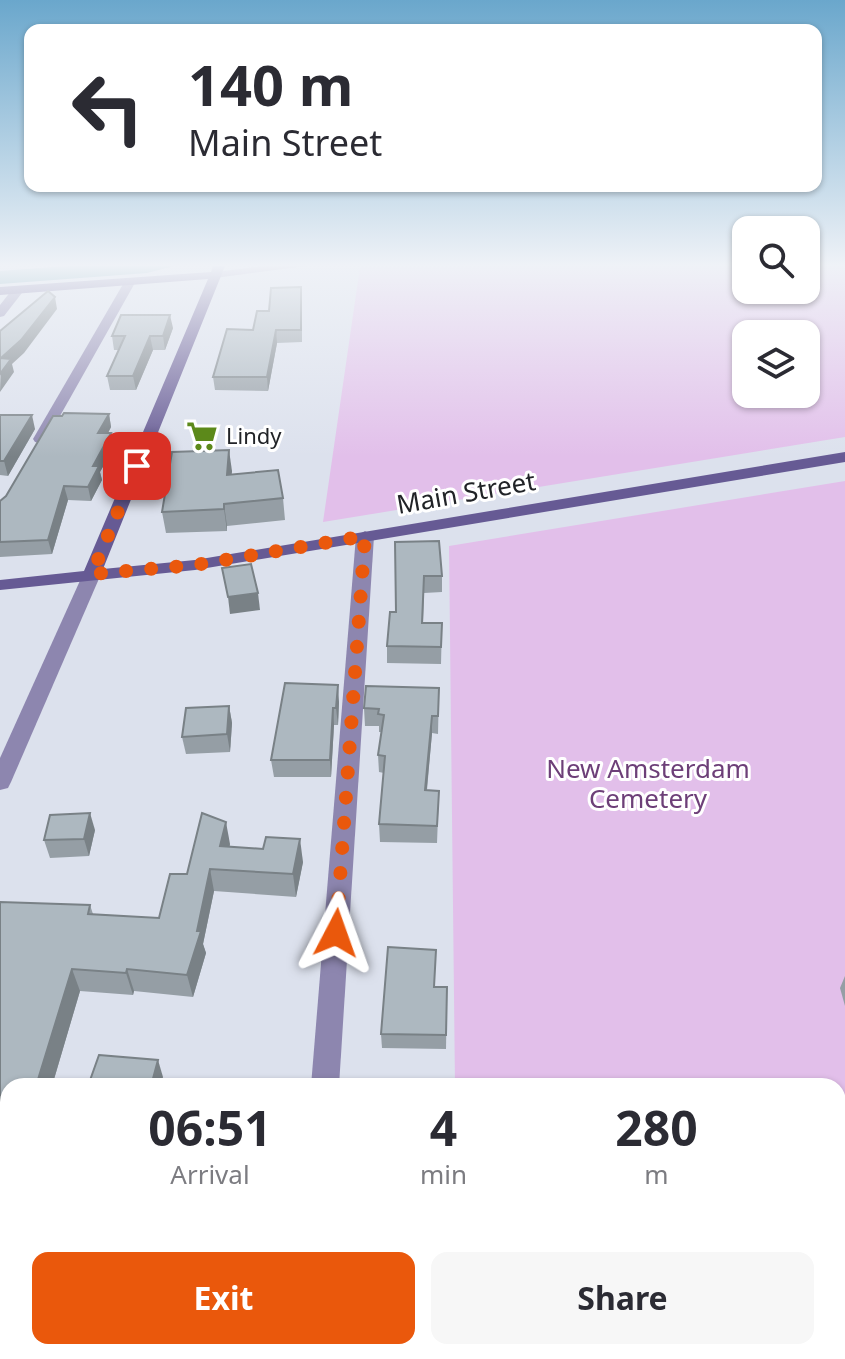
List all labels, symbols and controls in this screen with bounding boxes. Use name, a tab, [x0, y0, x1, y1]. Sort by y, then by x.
text: 140 m	[188, 46, 353, 122]
icon: left	[56, 56, 160, 160]
text: Main Street	[188, 118, 382, 167]
map controls	[732, 216, 820, 408]
button: search	[732, 216, 820, 304]
button: layers	[732, 320, 820, 408]
supermarket icon: Lindy	[185, 419, 219, 453]
place label: Lindy	[226, 420, 282, 450]
pin	[103, 432, 171, 500]
icon: arrive	[115, 444, 159, 488]
street label: Main Street	[394, 462, 538, 522]
park label: New Amsterdam Cemetery	[546, 750, 750, 816]
position arrow	[294, 891, 378, 975]
text: 06:51	[148, 1095, 272, 1160]
text: 4	[430, 1095, 457, 1160]
text: 280	[615, 1095, 698, 1160]
text: Arrival	[170, 1156, 250, 1192]
text: min	[420, 1156, 467, 1192]
text: m	[644, 1156, 669, 1192]
button: Exit	[32, 1252, 415, 1344]
button: Share	[431, 1252, 814, 1344]

